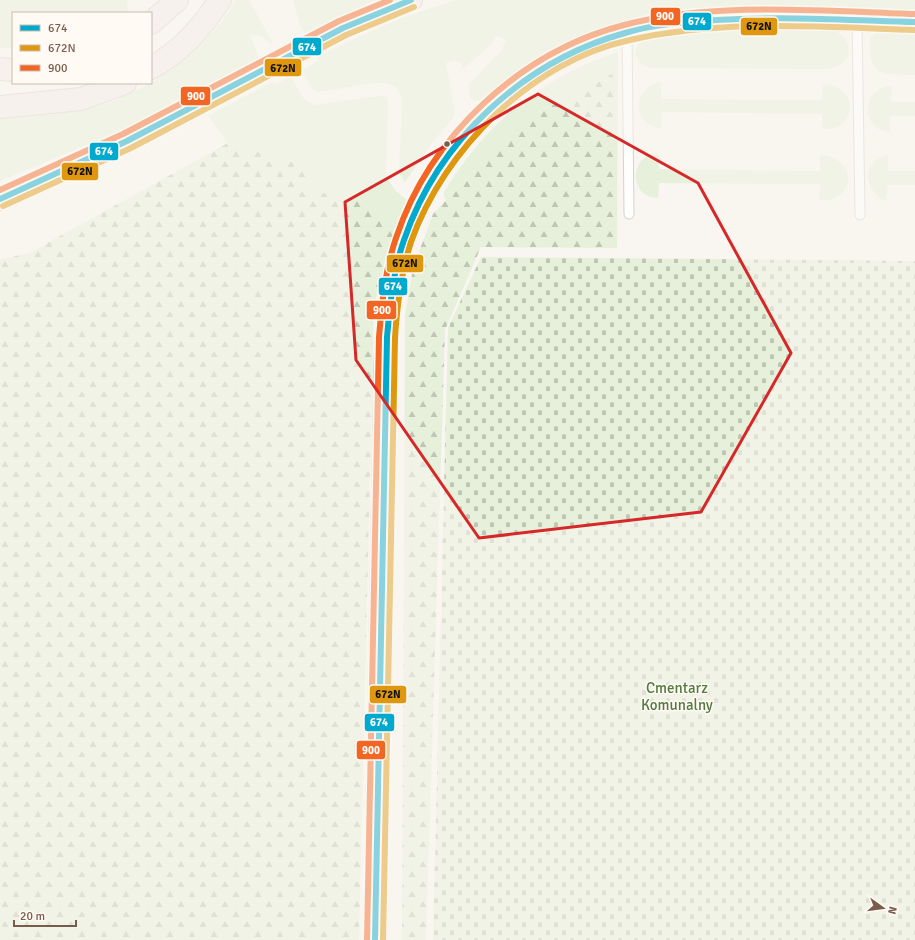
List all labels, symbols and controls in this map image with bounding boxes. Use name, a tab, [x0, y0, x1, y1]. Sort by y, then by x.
line badge: 900	[650, 7, 681, 26]
text: 900	[656, 10, 674, 23]
legend	[12, 12, 152, 84]
line badge: 674	[682, 12, 712, 31]
text: 674	[688, 15, 706, 28]
line badge: 672N	[740, 17, 778, 36]
text: 672N	[746, 20, 772, 33]
text: 674	[48, 21, 68, 36]
line badge: 674	[292, 37, 322, 56]
text: 672N	[48, 41, 76, 56]
text: 674	[298, 41, 316, 54]
line badge: 672N	[264, 58, 302, 77]
text: 900	[48, 61, 67, 76]
text: 672N	[270, 62, 296, 75]
line badge: 900	[180, 86, 211, 106]
text: 900	[187, 90, 205, 103]
unlabelled marker	[442, 139, 452, 149]
line badge: 674	[89, 142, 119, 161]
text: 674	[95, 145, 113, 158]
line badge: 672N	[61, 162, 99, 181]
text: 672N	[67, 165, 93, 178]
line badge: 672N	[386, 254, 424, 273]
text: 672N	[392, 257, 418, 270]
line badge: 674	[378, 277, 408, 296]
text: 674	[384, 280, 402, 293]
line badge: 900	[366, 300, 397, 320]
text: 900	[373, 304, 391, 317]
park label: Cmentarz Komunalny	[641, 679, 713, 714]
line badge: 672N	[369, 685, 407, 704]
text: 672N	[375, 688, 401, 701]
line badge: 674	[364, 713, 395, 732]
text: 674	[370, 716, 388, 729]
line badge: 900	[356, 740, 386, 760]
text: 900	[362, 744, 380, 757]
north arrow	[863, 888, 903, 928]
scale bar	[14, 902, 76, 928]
text: N	[885, 905, 899, 916]
text: 20 m	[20, 909, 45, 924]

